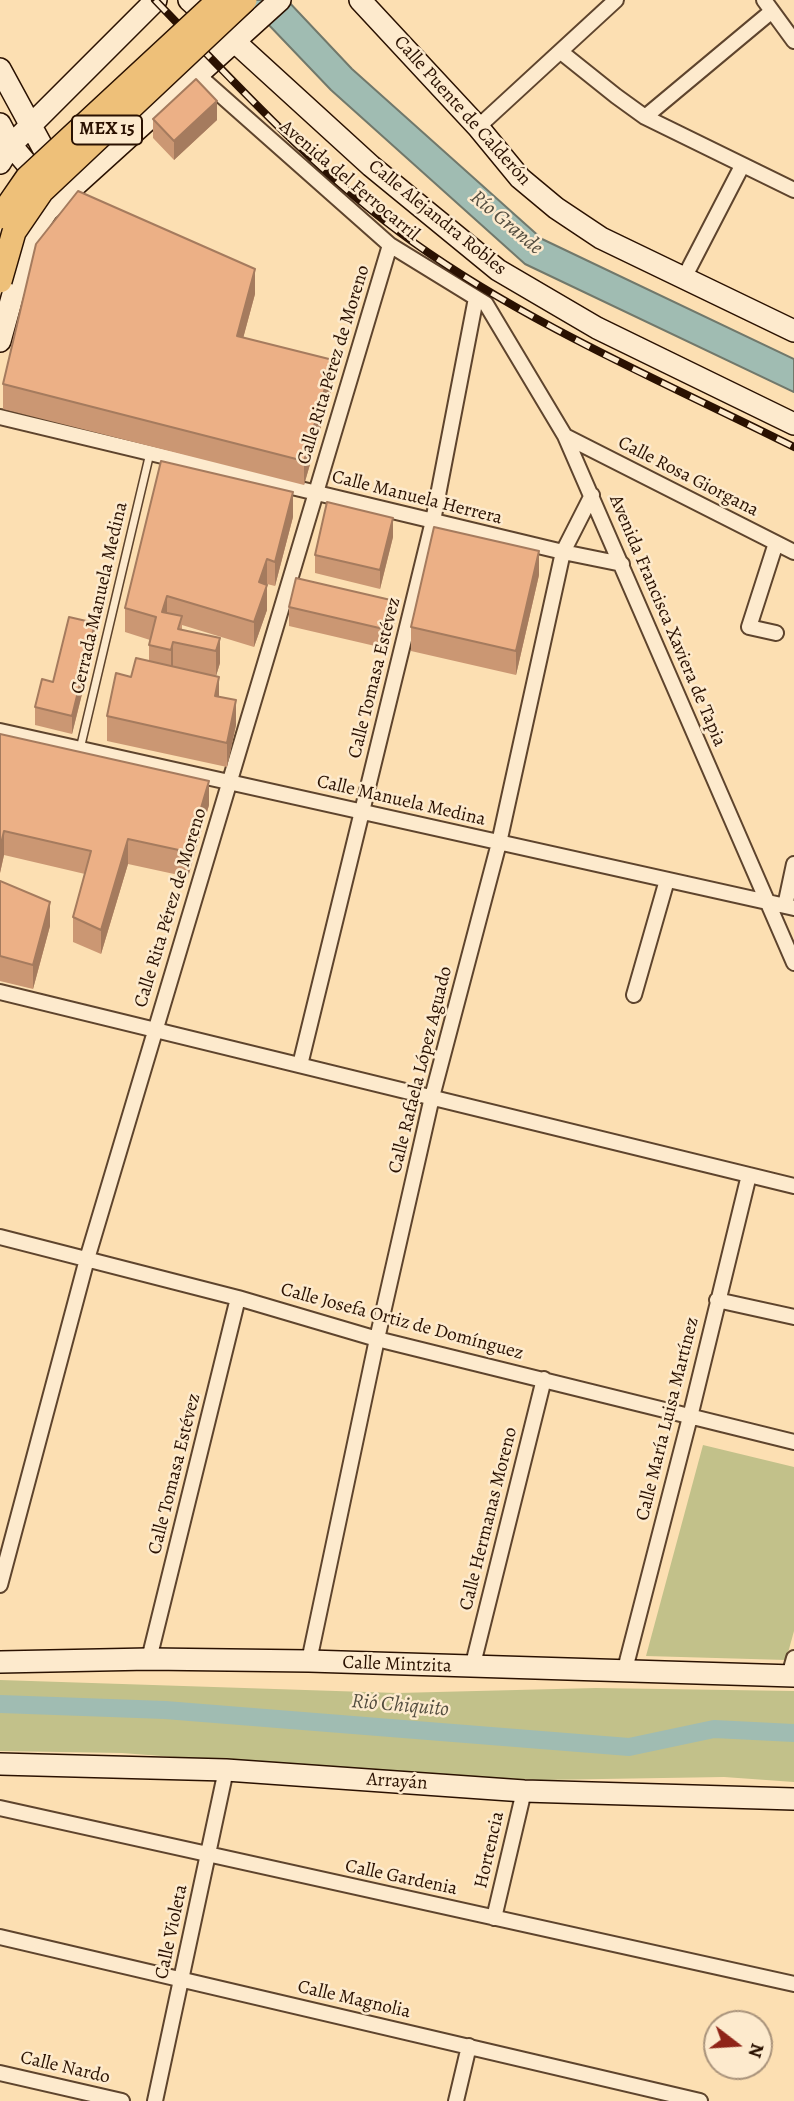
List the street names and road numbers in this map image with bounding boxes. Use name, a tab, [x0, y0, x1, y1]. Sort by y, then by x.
street label: Calle Puente de Calderón	[389, 31, 535, 191]
road number: MEX 15	[72, 116, 142, 145]
street label: Avenida del Ferrocarril	[274, 116, 424, 246]
street label: Calle Alejandra Robles	[363, 155, 511, 281]
street label: Calle Rita Pérez de Moreno	[293, 263, 375, 467]
street label: Calle Rosa Giorgana	[614, 432, 762, 522]
street label: Calle Manuela Herrera	[329, 466, 505, 530]
street label: Avenida Francisca Xaviera de Tapia	[604, 492, 730, 750]
street label: Cerrada Manuela Medina	[67, 500, 133, 696]
street label: Calle Tomasa Estévez	[344, 595, 406, 761]
street label: Calle Manuela Medina	[314, 770, 488, 832]
street label: Calle Rita Pérez de Moreno	[130, 806, 212, 1010]
street label: Calle Rafaela López Aguado	[384, 964, 458, 1176]
street label: Calle Josefa Ortiz de Domínguez	[278, 1279, 526, 1365]
street label: Calle María Luisa Martínez	[632, 1315, 704, 1523]
street label: Calle Tomasa Estévez	[144, 1391, 206, 1557]
street label: Calle Hermanas Moreno	[455, 1425, 523, 1613]
street label: Calle Mintzita	[342, 1652, 452, 1678]
street label: Arrayán	[366, 1768, 428, 1796]
street label: Hortencia	[470, 1809, 510, 1891]
street label: Calle Gardenia	[343, 1855, 459, 1901]
street label: Calle Violeta	[151, 1883, 193, 1981]
street label: Calle Magnolia	[295, 1976, 413, 2024]
street label: Calle Nardo	[18, 2047, 112, 2089]

